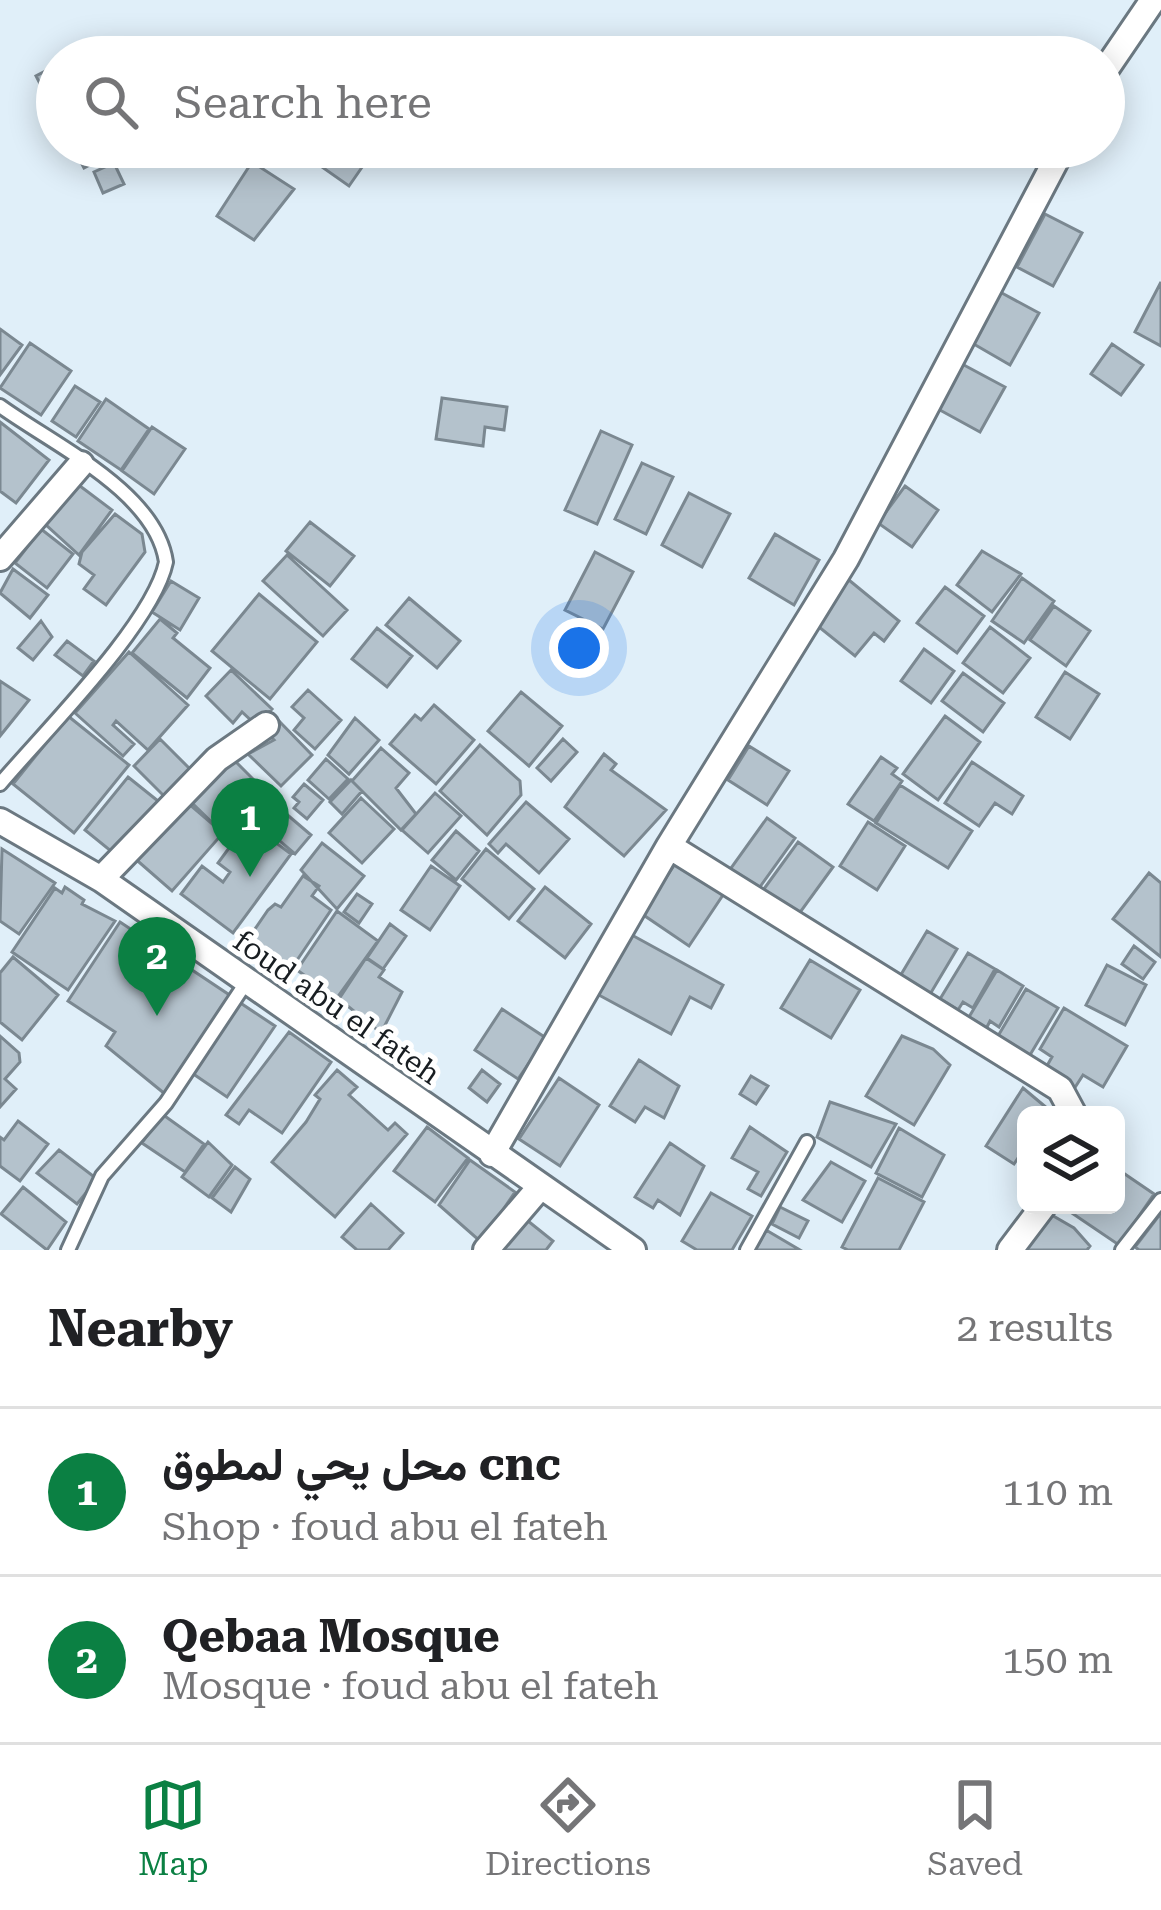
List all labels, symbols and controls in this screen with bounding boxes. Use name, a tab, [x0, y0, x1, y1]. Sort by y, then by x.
search box	[36, 36, 1125, 168]
icon: search	[78, 69, 144, 135]
text: Search here	[174, 76, 432, 129]
your location	[549, 618, 609, 678]
pin: 1	[211, 778, 289, 877]
pin: 2	[118, 917, 196, 1016]
street label: foud abu el fateh	[227, 923, 447, 1091]
map controls	[1017, 1106, 1125, 1214]
button: layers	[1017, 1106, 1125, 1214]
text: Nearby	[48, 1299, 233, 1358]
text: 2 results	[956, 1305, 1113, 1351]
text: محل يحي لمطوق cnc	[162, 1438, 561, 1491]
text: 1	[76, 1469, 98, 1515]
text: 110 m	[1002, 1469, 1113, 1515]
text: Shop · foud abu el fateh	[162, 1504, 608, 1550]
text: Qebaa Mosque	[162, 1610, 500, 1663]
text: 2	[76, 1637, 98, 1683]
text: 150 m	[1002, 1637, 1113, 1683]
text: Mosque · foud abu el fateh	[162, 1663, 659, 1709]
tab: Map	[138, 1772, 209, 1883]
tab: Directions	[485, 1772, 651, 1883]
tab: Saved	[927, 1772, 1023, 1883]

